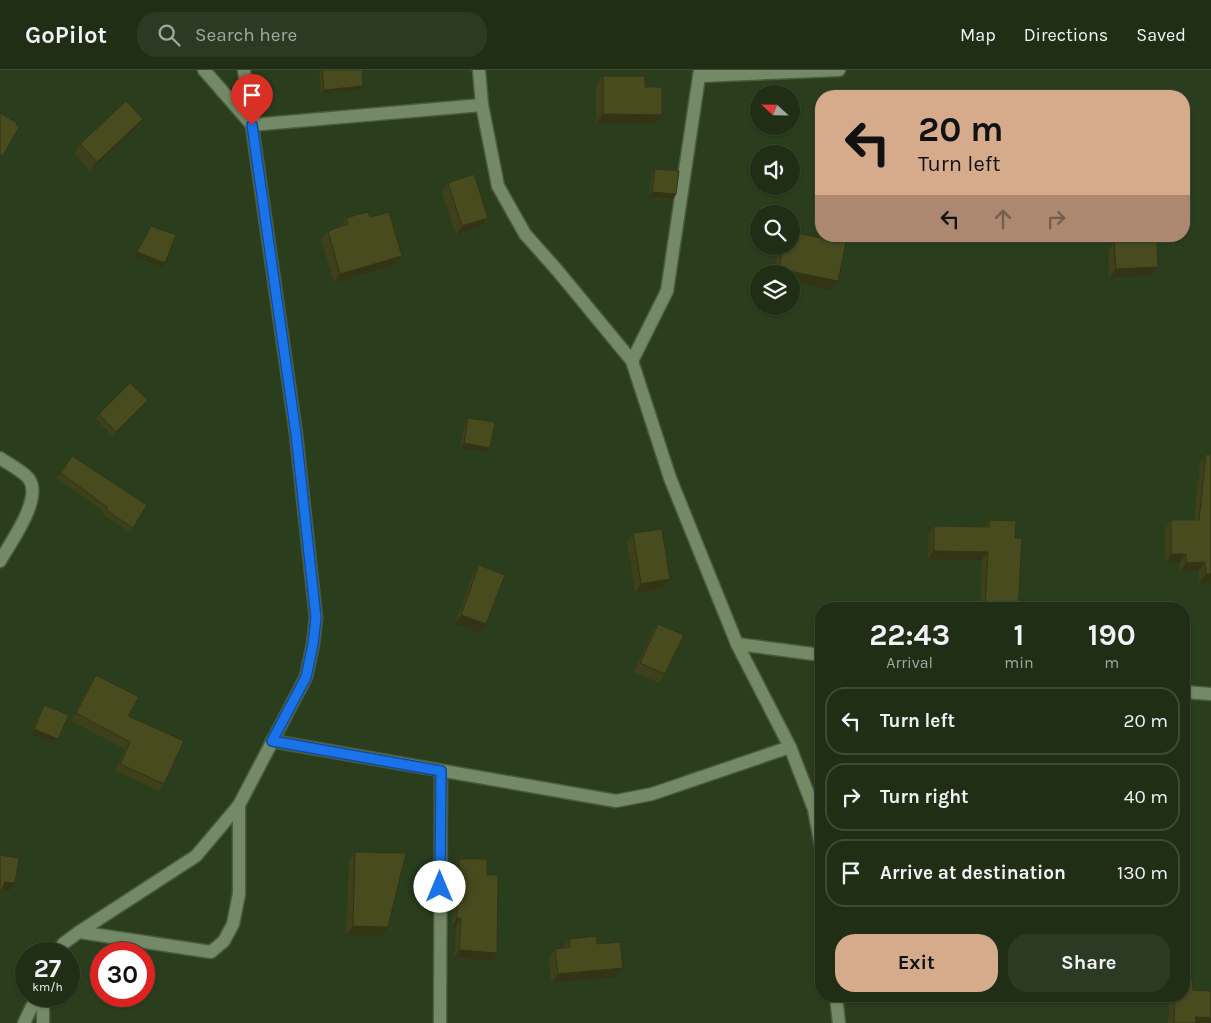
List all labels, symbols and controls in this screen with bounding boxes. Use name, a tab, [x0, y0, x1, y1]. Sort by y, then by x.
search box	[137, 12, 487, 57]
text: GoPilot	[25, 21, 107, 49]
icon: search	[155, 21, 183, 49]
text: Search here	[195, 24, 297, 46]
text: Map	[960, 24, 996, 46]
text: Directions	[1024, 24, 1108, 46]
text: Saved	[1136, 24, 1186, 46]
pin	[231, 74, 273, 125]
icon: arrive	[238, 81, 266, 109]
north arrow	[750, 85, 800, 135]
map controls	[750, 85, 800, 315]
text: 20 m	[918, 109, 1003, 150]
icon: left	[835, 110, 900, 175]
button: sound	[750, 145, 800, 195]
text: Turn left	[918, 151, 1001, 177]
button: search	[750, 205, 800, 255]
icon: left	[936, 205, 964, 233]
icon: ahead	[989, 205, 1017, 233]
icon: right	[1042, 205, 1070, 233]
button: layers	[750, 265, 800, 315]
text: 22:43	[869, 617, 950, 653]
text: 1	[1014, 617, 1024, 653]
text: 190	[1088, 617, 1136, 653]
text: Arrival	[886, 653, 933, 672]
text: min	[1004, 653, 1034, 672]
text: m	[1104, 653, 1119, 672]
icon: left	[837, 707, 865, 735]
text: Turn left	[880, 710, 955, 732]
text: 20 m	[1123, 710, 1168, 732]
icon: right	[837, 783, 865, 811]
text: Turn right	[880, 786, 969, 808]
text: 40 m	[1124, 786, 1168, 808]
icon: arrive	[837, 859, 865, 887]
position arrow	[413, 860, 465, 912]
text: Arrive at destination	[880, 862, 1066, 884]
text: 130 m	[1117, 862, 1168, 884]
button: Exit	[835, 934, 998, 992]
button: Share	[1008, 934, 1170, 992]
speed limit sign: 30	[90, 942, 155, 1007]
text: 27	[34, 954, 61, 983]
text: km/h	[32, 980, 63, 994]

